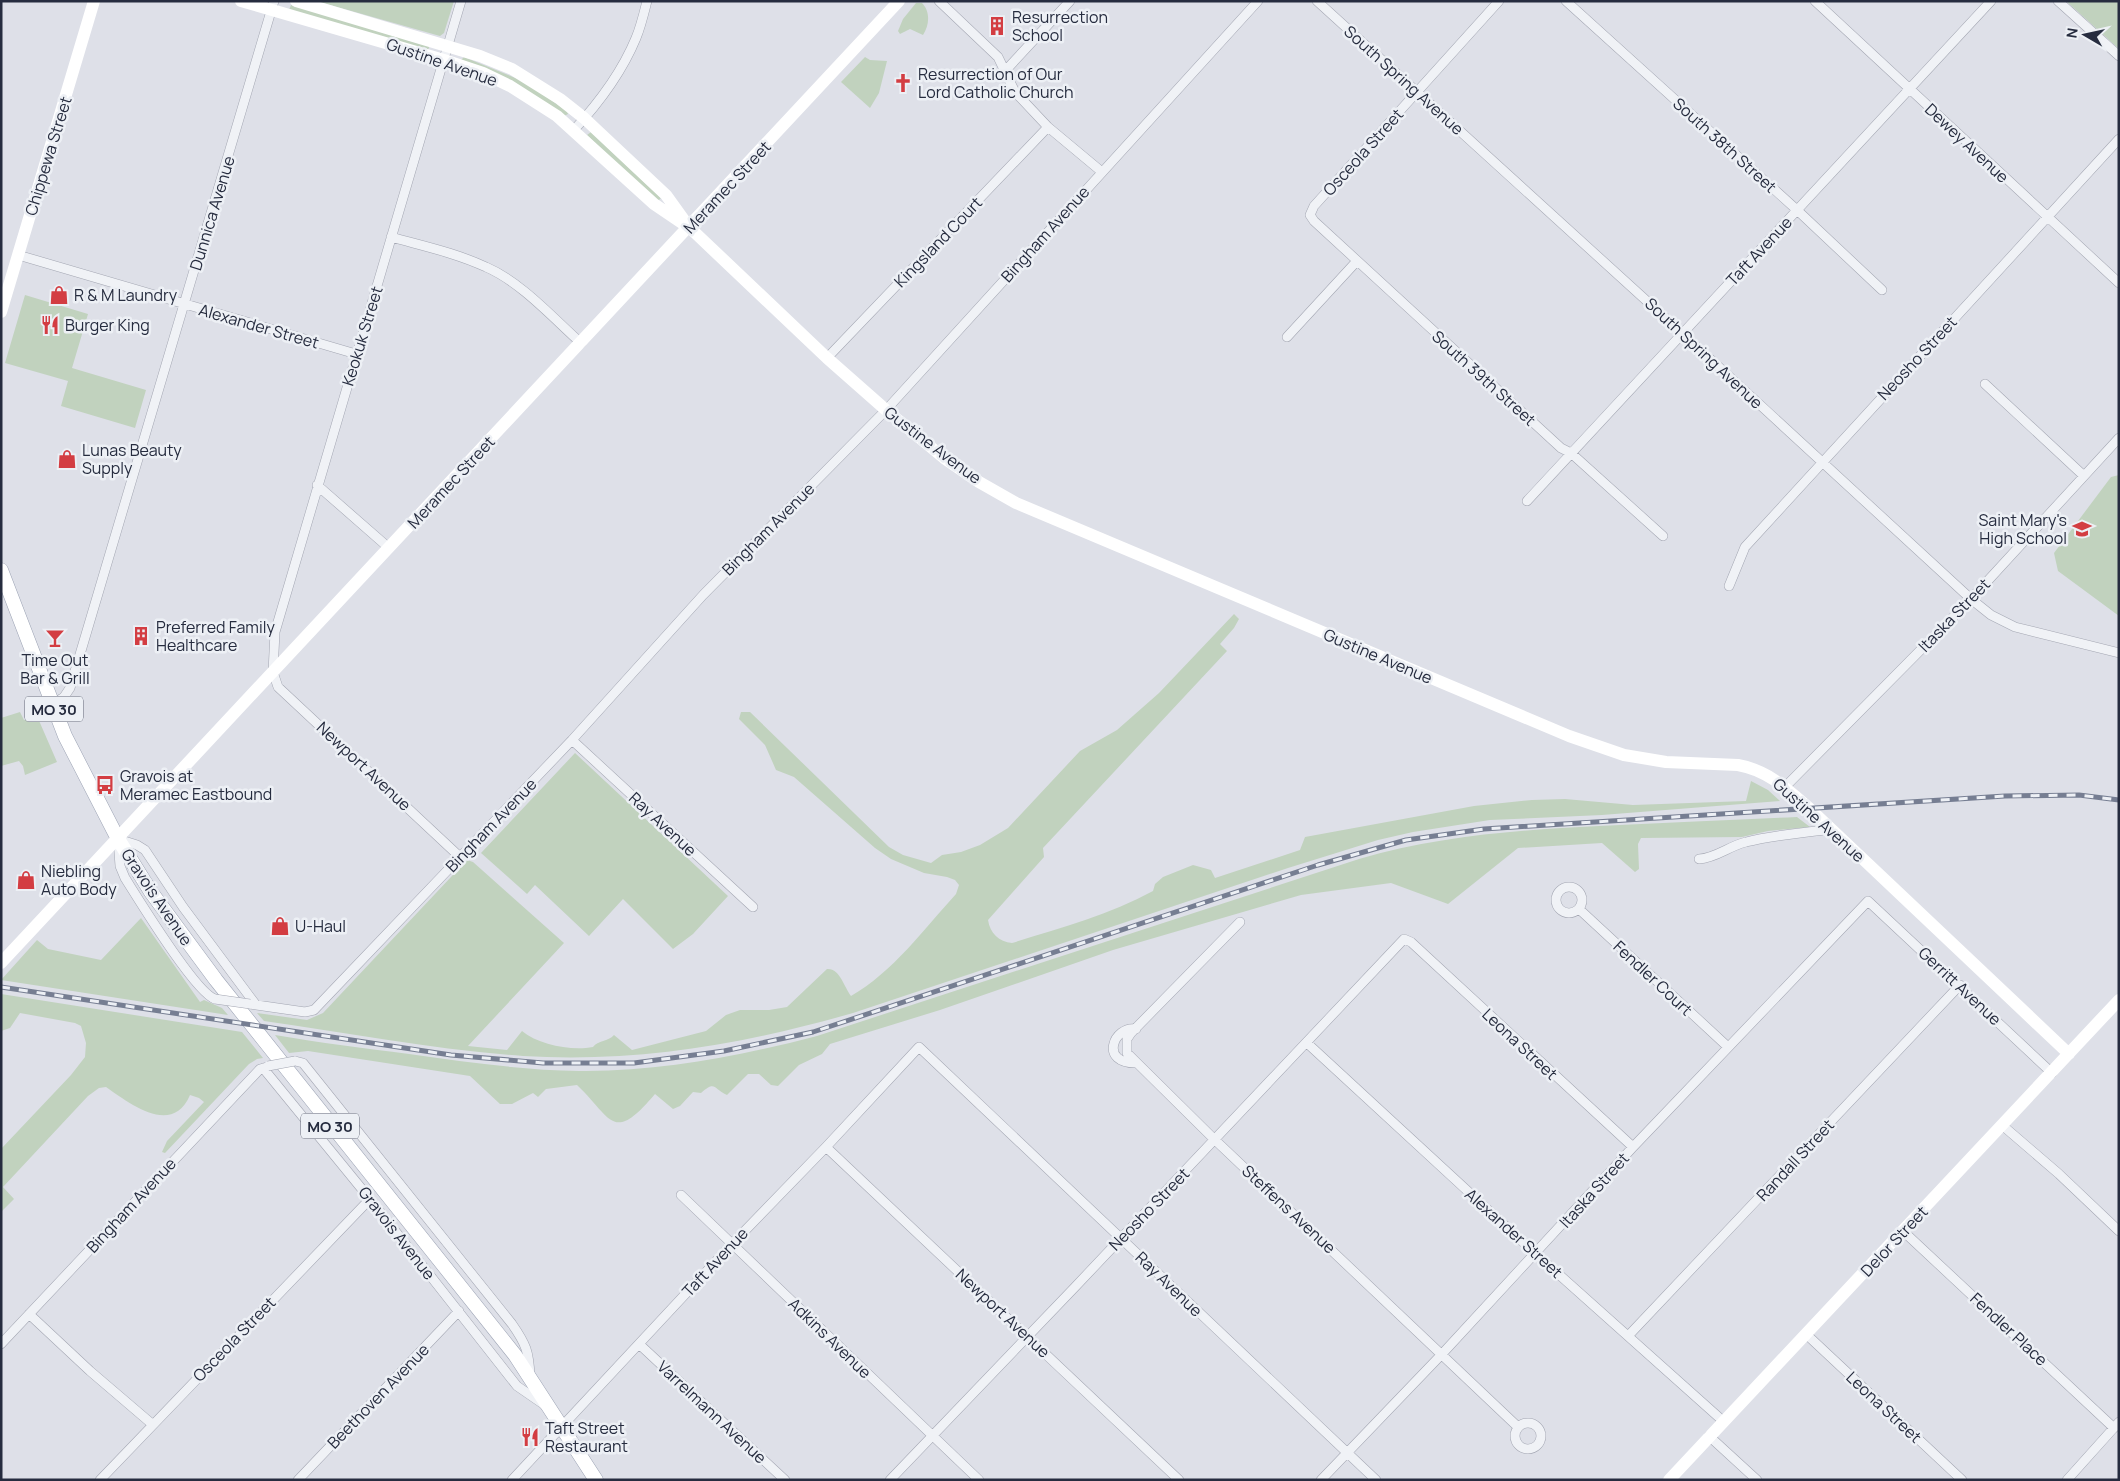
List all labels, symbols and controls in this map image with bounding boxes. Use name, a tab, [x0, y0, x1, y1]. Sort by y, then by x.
place label: Resurrection School	[1012, 6, 1108, 46]
north arrow	[2060, 10, 2110, 60]
building icon: Resurrection School	[986, 15, 1008, 37]
street label: South Spring Avenue	[1340, 20, 1468, 140]
text: N	[2061, 26, 2082, 39]
street label: Gustine Avenue	[384, 33, 500, 91]
place label: Resurrection of Our Lord Catholic Church	[918, 63, 1074, 103]
church icon: Resurrection of Our Lord Catholic Church	[892, 72, 914, 94]
street label: South 38th Street	[1669, 93, 1781, 197]
street label: Chippewa Street	[19, 94, 77, 218]
street label: Dewey Avenue	[1920, 98, 2014, 188]
street label: Osceola Street	[1318, 104, 1408, 200]
street label: Meramec Street	[678, 136, 776, 238]
street label: Dunnica Avenue	[184, 153, 240, 273]
street label: Bingham Avenue	[996, 181, 1094, 287]
street label: Kingsland Court	[889, 192, 987, 292]
street label: Taft Avenue	[1721, 212, 1797, 290]
street label: Keokuk Street	[336, 283, 388, 389]
shop icon: R & M Laundry	[48, 284, 70, 306]
place label: R & M Laundry	[74, 284, 178, 306]
street label: South Spring Avenue	[1640, 293, 1768, 413]
street label: Alexander Street	[196, 298, 322, 354]
street label: Neosho Street	[1872, 311, 1962, 405]
restaurant icon: Burger King	[39, 314, 61, 336]
place label: Burger King	[65, 314, 150, 336]
street label: South 39th Street	[1427, 325, 1541, 431]
street label: Gustine Avenue	[880, 401, 986, 489]
street label: Meramec Street	[402, 431, 500, 533]
place label: Lunas Beauty Supply	[82, 439, 182, 479]
shop icon: Lunas Beauty Supply	[56, 448, 78, 470]
street label: Bingham Avenue	[717, 478, 819, 580]
place label: Saint Mary's High School	[1978, 509, 2067, 549]
school or university icon: Saint Mary's High School	[2071, 518, 2093, 540]
street label: Itaska Street	[1913, 573, 1995, 657]
place label: Preferred Family Healthcare	[156, 616, 275, 656]
street label: Gustine Avenue	[1320, 623, 1436, 689]
building icon: Preferred Family Healthcare	[130, 625, 152, 647]
bar icon: Time Out Bar & Grill	[44, 627, 66, 649]
place label: Time Out Bar & Grill	[20, 649, 90, 689]
road number: MO 30	[25, 696, 83, 722]
street label: Newport Avenue	[312, 717, 416, 815]
place label: Gravois at Meramec Eastbound	[120, 765, 272, 805]
street label: Bingham Avenue	[441, 773, 541, 877]
street label: Gustine Avenue	[1768, 773, 1870, 867]
bus stop icon: Gravois at Meramec Eastbound	[94, 774, 116, 796]
street label: Ray Avenue	[624, 787, 702, 861]
street label: Gravois Avenue	[116, 844, 198, 950]
place label: Niebling Auto Body	[41, 860, 117, 900]
shop icon: Niebling Auto Body	[15, 869, 37, 891]
shop icon: U-Haul	[269, 915, 291, 937]
place label: U-Haul	[295, 915, 346, 937]
street label: Fendler Court	[1609, 936, 1697, 1020]
street label: Gerritt Avenue	[1914, 942, 2006, 1030]
street label: Leona Street	[1478, 1003, 1562, 1085]
road number: MO 30	[301, 1114, 359, 1138]
street label: Randall Street	[1751, 1114, 1839, 1206]
street label: Itaska Street	[1554, 1148, 1634, 1232]
street label: Bingham Avenue	[81, 1153, 181, 1257]
street label: Steffens Avenue	[1237, 1160, 1341, 1258]
street label: Neosho Street	[1104, 1163, 1194, 1255]
street label: Gravois Avenue	[354, 1182, 440, 1284]
street label: Alexander Street	[1461, 1183, 1567, 1283]
street label: Delor Street	[1856, 1201, 1932, 1281]
street label: Taft Avenue	[677, 1223, 753, 1301]
street label: Ray Avenue	[1131, 1247, 1207, 1321]
street label: Newport Avenue	[951, 1264, 1055, 1362]
street label: Fendler Place	[1966, 1287, 2052, 1371]
street label: Osceola Street	[188, 1292, 280, 1386]
street label: Adkins Avenue	[784, 1293, 876, 1383]
street label: Beethoven Avenue	[322, 1339, 434, 1453]
street label: Varrelmann Avenue	[653, 1356, 771, 1468]
street label: Leona Street	[1842, 1366, 1926, 1448]
place label: Taft Street Restaurant	[545, 1417, 628, 1457]
restaurant icon: Taft Street Restaurant	[519, 1426, 541, 1448]

